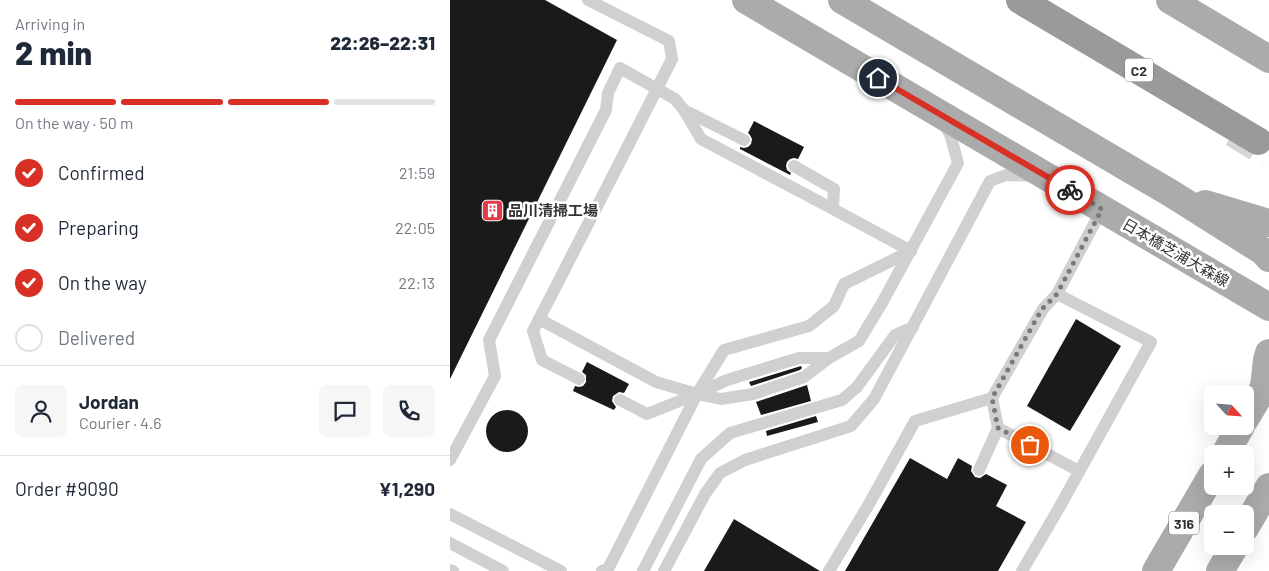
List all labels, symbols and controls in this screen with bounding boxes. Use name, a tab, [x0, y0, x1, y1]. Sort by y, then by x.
text: Arriving in	[15, 14, 85, 33]
text: 22:26–22:31	[330, 31, 435, 54]
text: 2 min	[15, 33, 92, 71]
pin	[857, 57, 899, 99]
road number: C2	[1125, 58, 1153, 82]
icon: home	[864, 64, 892, 92]
text: On the way · 50 m	[15, 113, 133, 132]
icon: check	[15, 159, 43, 187]
text: Confirmed	[58, 161, 145, 184]
text: 21:59	[399, 163, 435, 182]
courier	[1045, 165, 1095, 215]
icon: bike	[1056, 176, 1084, 204]
building icon: 品川清掃工場	[480, 198, 504, 222]
place label: 品川清掃工場	[508, 201, 598, 219]
icon: check	[15, 214, 43, 242]
street label: 日本橋芝浦大森線	[1120, 214, 1232, 290]
text: Preparing	[58, 216, 139, 239]
text: 22:05	[395, 218, 435, 237]
icon: check	[15, 269, 43, 297]
text: On the way	[58, 271, 147, 294]
text: 22:13	[399, 273, 435, 292]
text: Delivered	[58, 326, 135, 349]
button: person	[15, 385, 67, 437]
button: chat	[319, 385, 371, 437]
button: phone	[383, 385, 435, 437]
north arrow	[1204, 385, 1254, 435]
map controls	[1204, 385, 1254, 555]
text: Jordan	[79, 390, 139, 413]
text: Courier · 4.6	[79, 413, 162, 432]
pin	[1009, 424, 1051, 466]
icon: bag	[1016, 431, 1044, 459]
button: +	[1204, 445, 1254, 495]
text: Order #9090	[15, 477, 119, 500]
text: ¥1,290	[379, 477, 435, 500]
button: −	[1204, 505, 1254, 555]
road number: 316	[1169, 512, 1199, 534]

